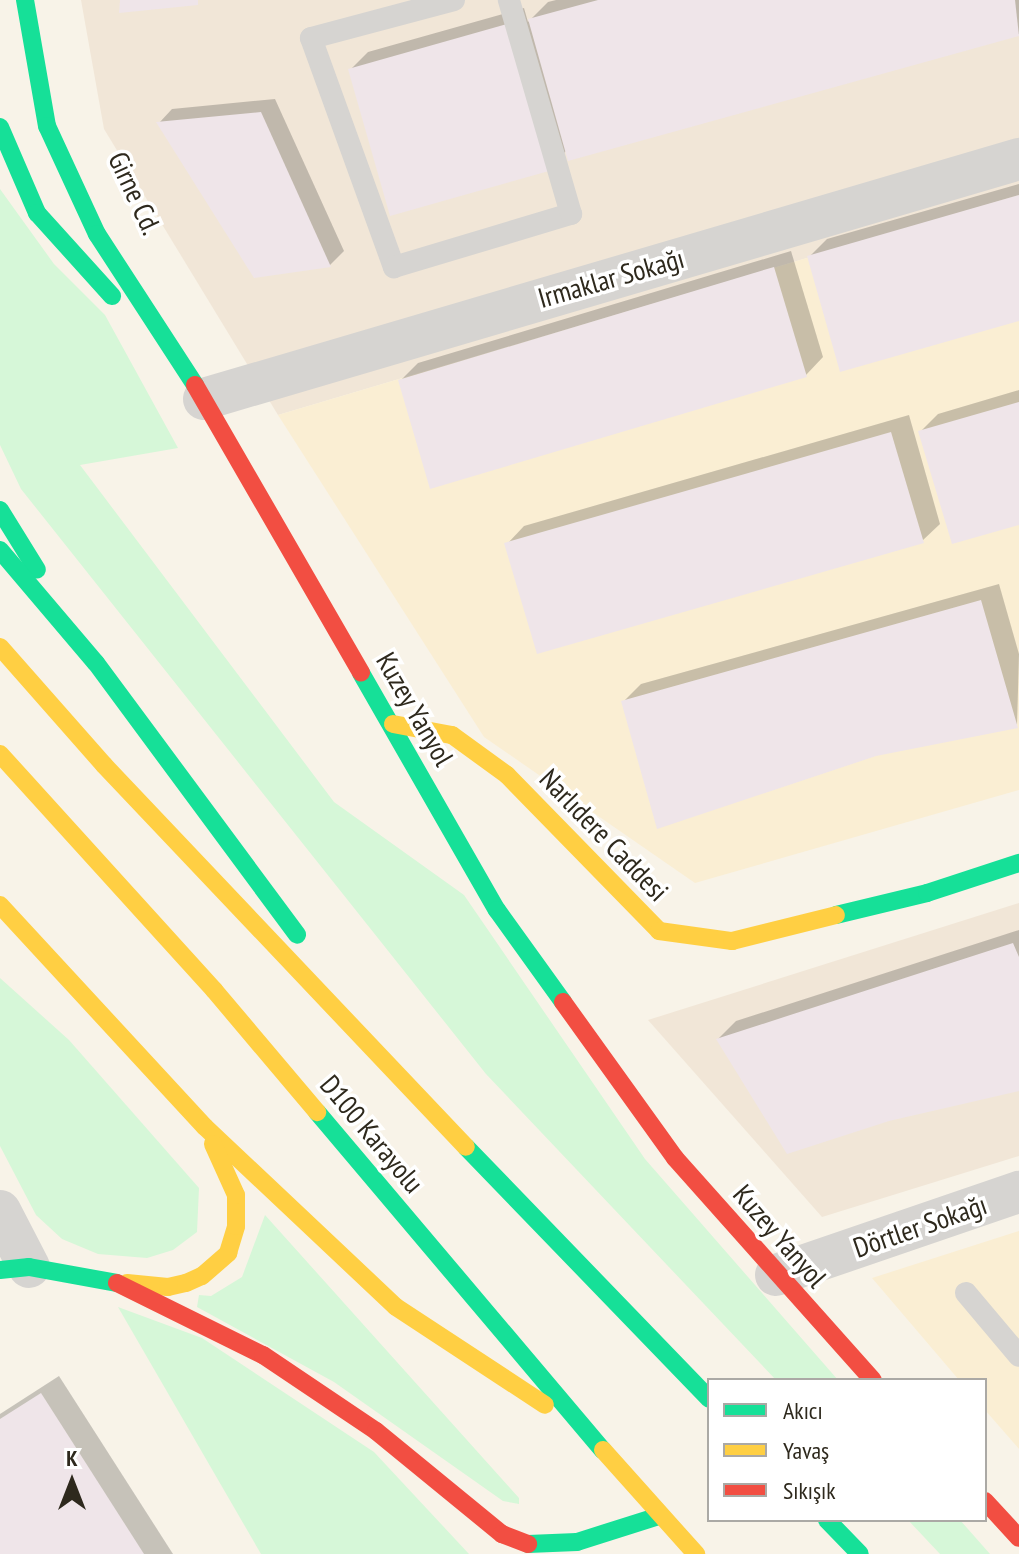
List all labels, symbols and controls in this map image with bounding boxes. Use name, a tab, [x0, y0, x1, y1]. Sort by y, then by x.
street label: Girne Cd.	[101, 146, 169, 240]
street label: Irmaklar Sokağı	[534, 241, 688, 315]
street label: Kuzey Yanyol	[369, 646, 461, 772]
street label: Narlıdere Caddesi	[533, 762, 675, 908]
street label: D100 Karayolu	[313, 1068, 431, 1200]
street label: Kuzey Yanyol	[726, 1177, 834, 1295]
street label: Dörtler Sokağı	[849, 1188, 991, 1264]
legend	[707, 1378, 987, 1522]
text: Akıcı	[783, 1395, 823, 1426]
text: Yavaş	[783, 1435, 829, 1466]
north arrow	[32, 1442, 112, 1522]
text: K	[66, 1444, 78, 1472]
text: Sıkışık	[783, 1475, 836, 1506]

